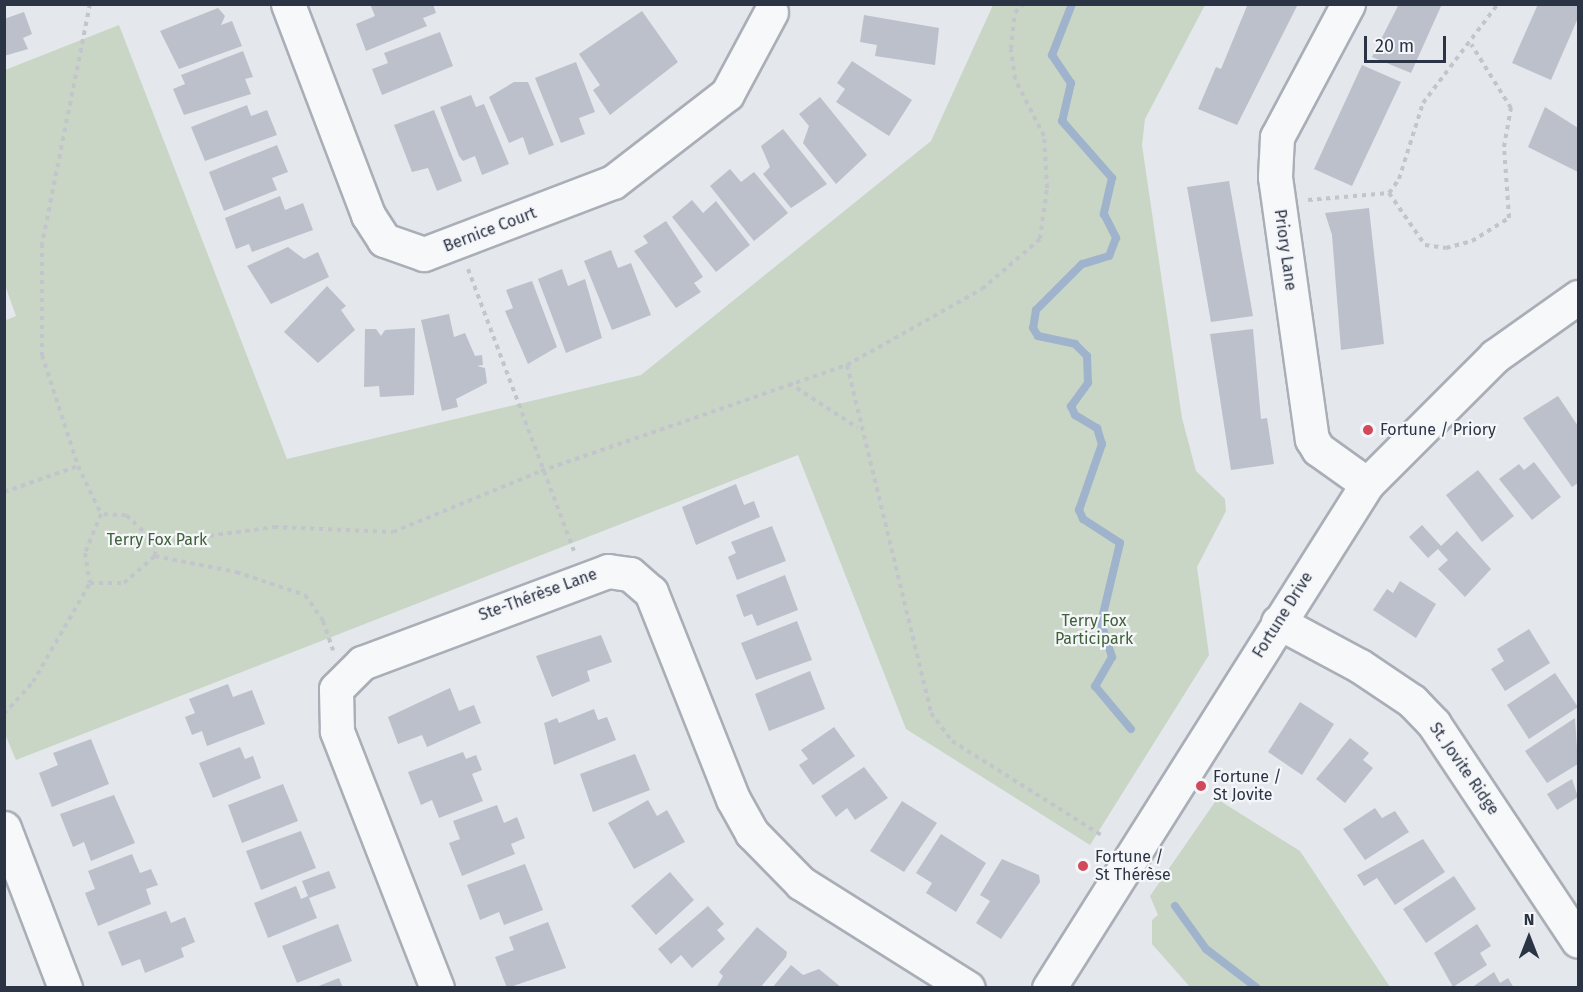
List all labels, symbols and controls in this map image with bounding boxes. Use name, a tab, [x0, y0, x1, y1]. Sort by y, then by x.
scale bar	[1367, 24, 1450, 62]
text: 20 m	[1375, 35, 1414, 57]
street label: Bernice Court	[441, 203, 539, 257]
street label: Priory Lane	[1270, 208, 1300, 292]
place label: Fortune / Priory	[1380, 420, 1496, 440]
marker: Fortune / Priory	[1361, 423, 1375, 437]
park label: Terry Fox Park	[107, 530, 207, 550]
street label: Ste-Thérèse Lane	[476, 565, 600, 625]
street label: Fortune Drive	[1249, 568, 1317, 662]
park label: Terry Fox Participark	[1055, 611, 1133, 649]
street label: St. Jovite Ridge	[1425, 719, 1503, 819]
place label: Fortune / St Jovite	[1213, 767, 1282, 805]
marker: Fortune / St Jovite	[1194, 779, 1208, 793]
place label: Fortune / St Thérèse	[1095, 847, 1171, 885]
marker: Fortune / St Thérèse	[1076, 859, 1090, 873]
north arrow	[1499, 908, 1559, 968]
text: N	[1524, 910, 1534, 929]

